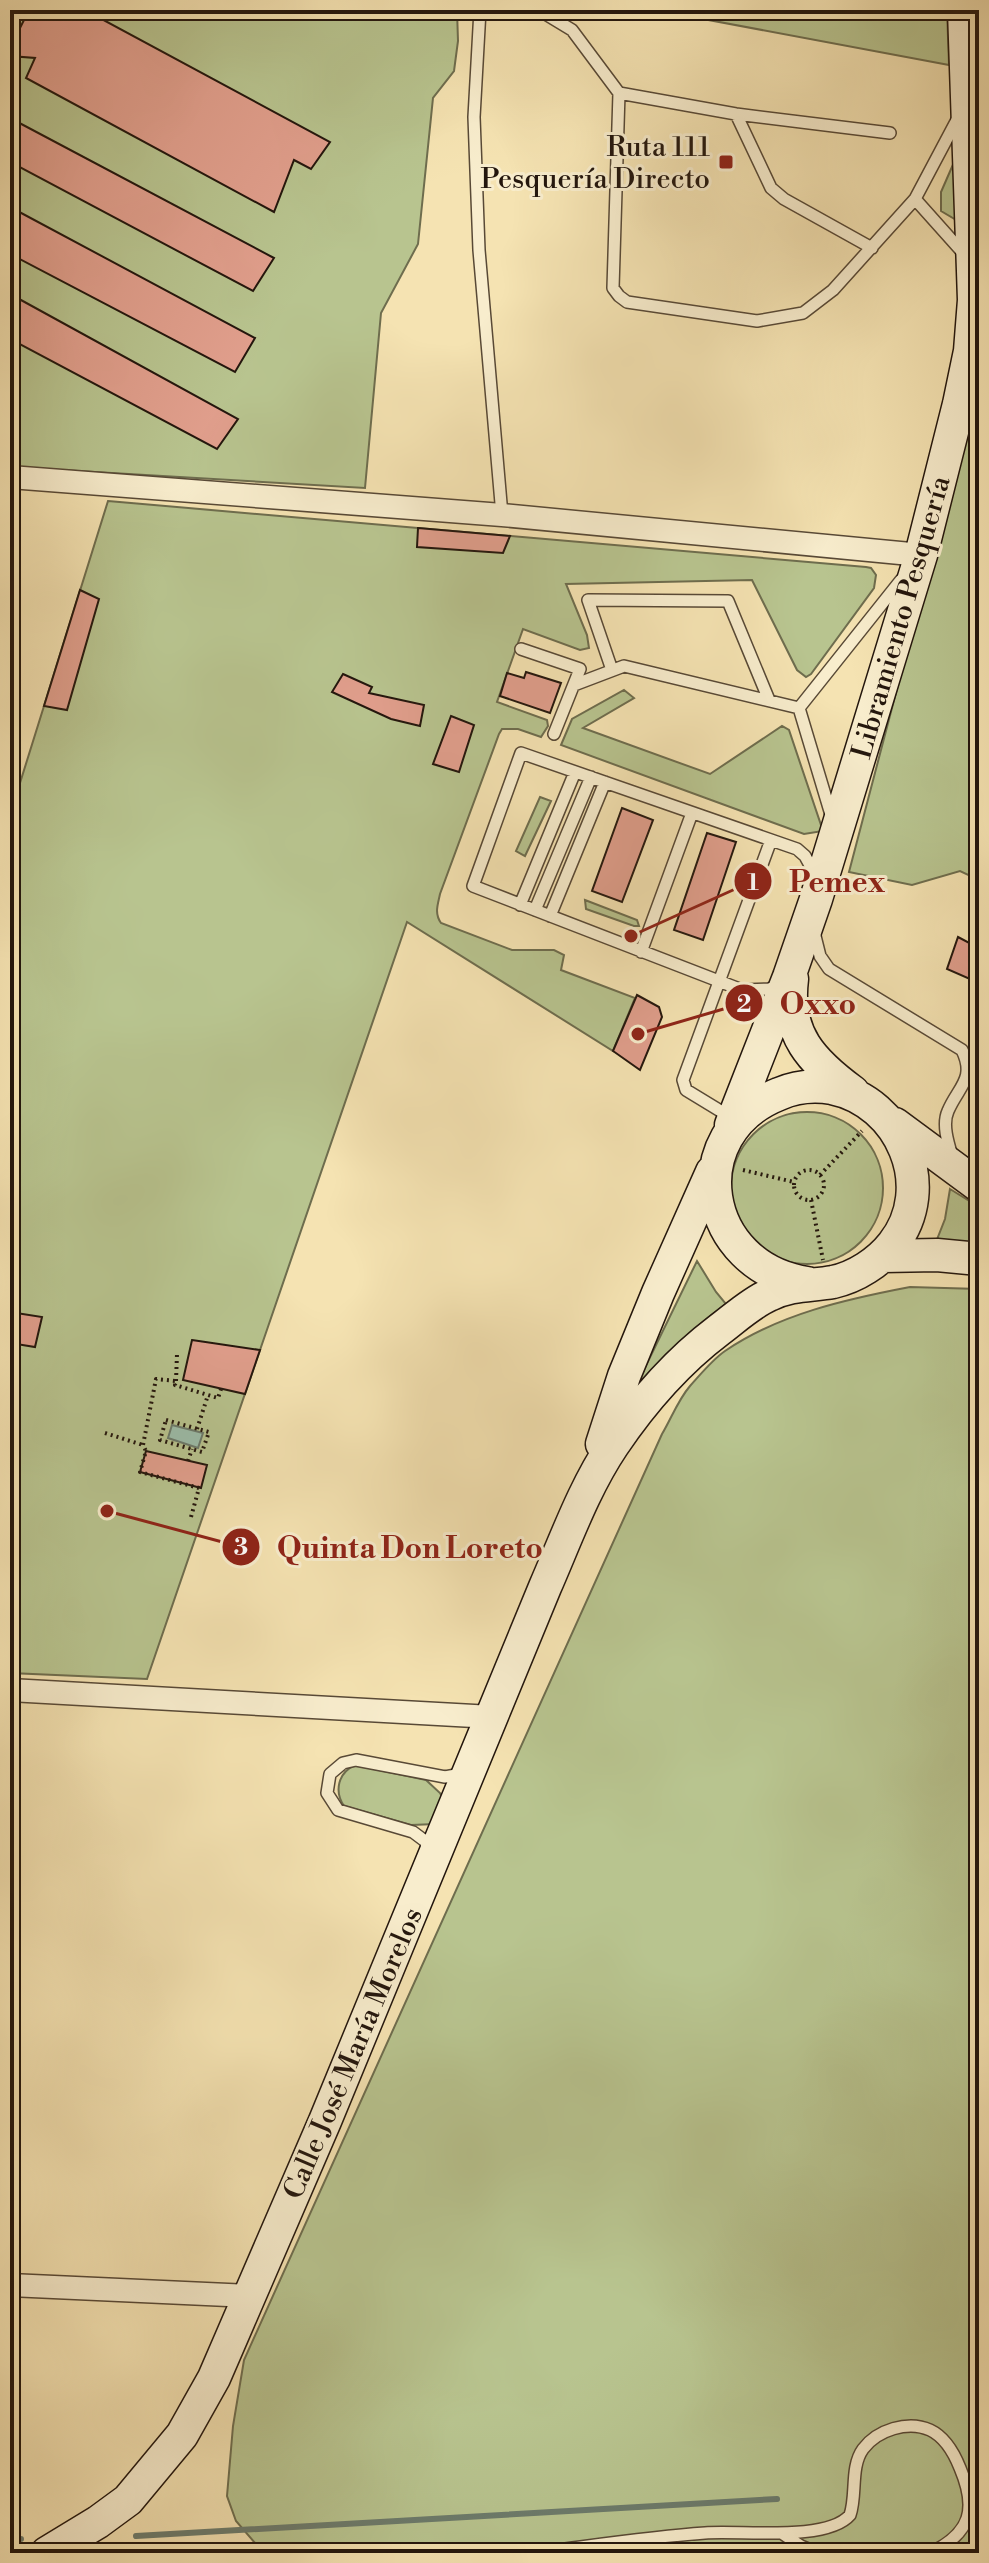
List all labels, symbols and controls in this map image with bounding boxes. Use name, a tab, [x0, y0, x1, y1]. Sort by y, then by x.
place label: Ruta 111 Pesquería Directo	[481, 130, 710, 197]
marker: Ruta 111 Pesquería Directo	[717, 153, 735, 171]
street label: Libramiento Pesquería	[844, 471, 959, 763]
callout: Pemex	[733, 854, 901, 908]
text: Pemex	[789, 864, 886, 902]
text: 1	[747, 868, 759, 898]
callout: Oxxo	[724, 976, 872, 1030]
text: Oxxo	[780, 986, 856, 1024]
text: 2	[737, 990, 752, 1020]
callout: Quinta Don Loreto	[221, 1520, 559, 1574]
text: Quinta Don Loreto	[277, 1530, 543, 1568]
text: 3	[234, 1533, 248, 1563]
street label: Calle José María Morelos	[276, 1903, 431, 2205]

